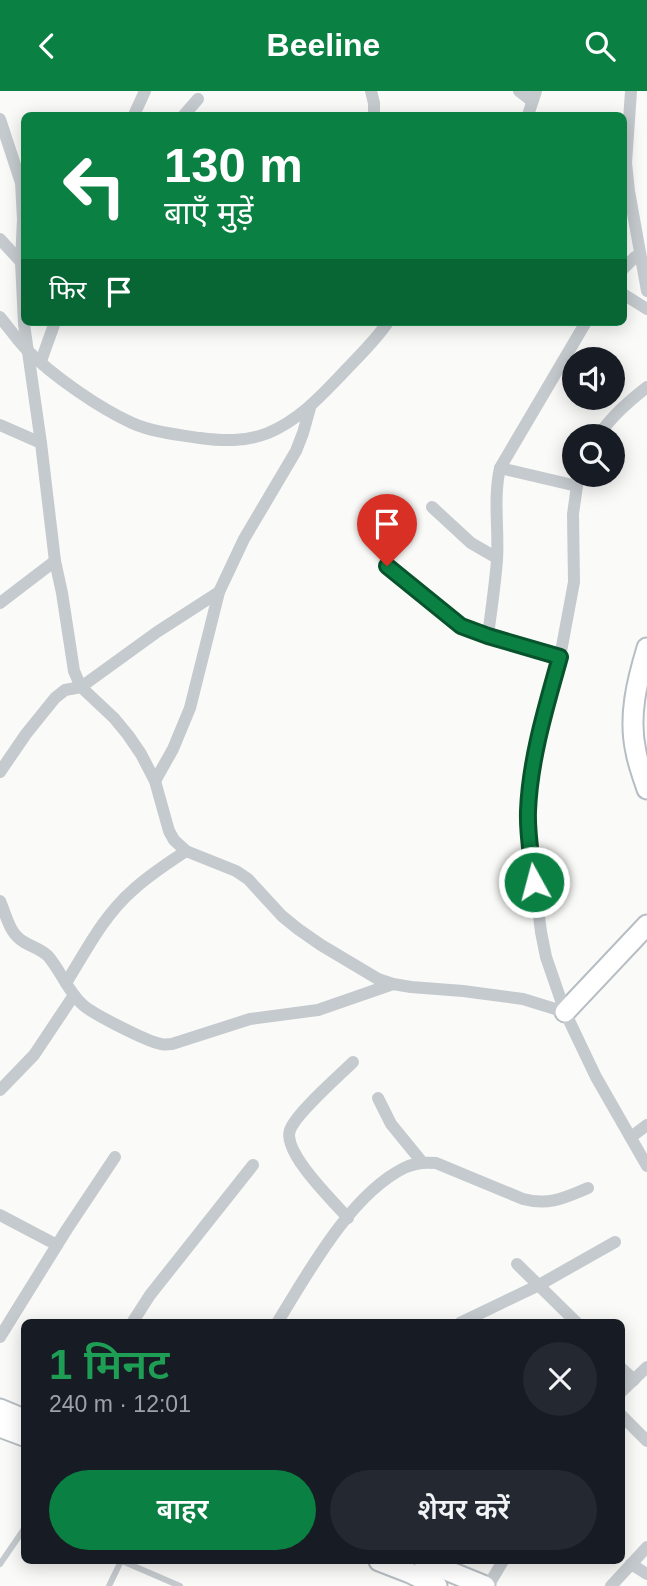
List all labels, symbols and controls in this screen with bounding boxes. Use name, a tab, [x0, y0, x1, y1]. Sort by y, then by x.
icon: back	[28, 27, 66, 65]
text: Beeline	[267, 27, 380, 63]
icon: search	[581, 27, 619, 65]
text: 130 m	[164, 138, 303, 192]
icon: left	[49, 140, 140, 231]
text: बाएँ मुड़ें	[164, 195, 253, 231]
icon: arrive	[100, 273, 138, 311]
text: फिर	[49, 275, 86, 305]
map controls	[562, 347, 625, 487]
button: sound	[562, 347, 625, 410]
button: search	[562, 424, 625, 487]
pin	[357, 494, 417, 566]
icon: arrive	[368, 505, 406, 543]
position arrow	[497, 845, 571, 919]
text: 1 मिनट	[49, 1341, 169, 1388]
button: close	[523, 1342, 597, 1416]
text: 240 m · 12:01	[49, 1391, 191, 1417]
button: बाहर	[49, 1470, 316, 1550]
button: शेयर करें	[330, 1470, 597, 1550]

